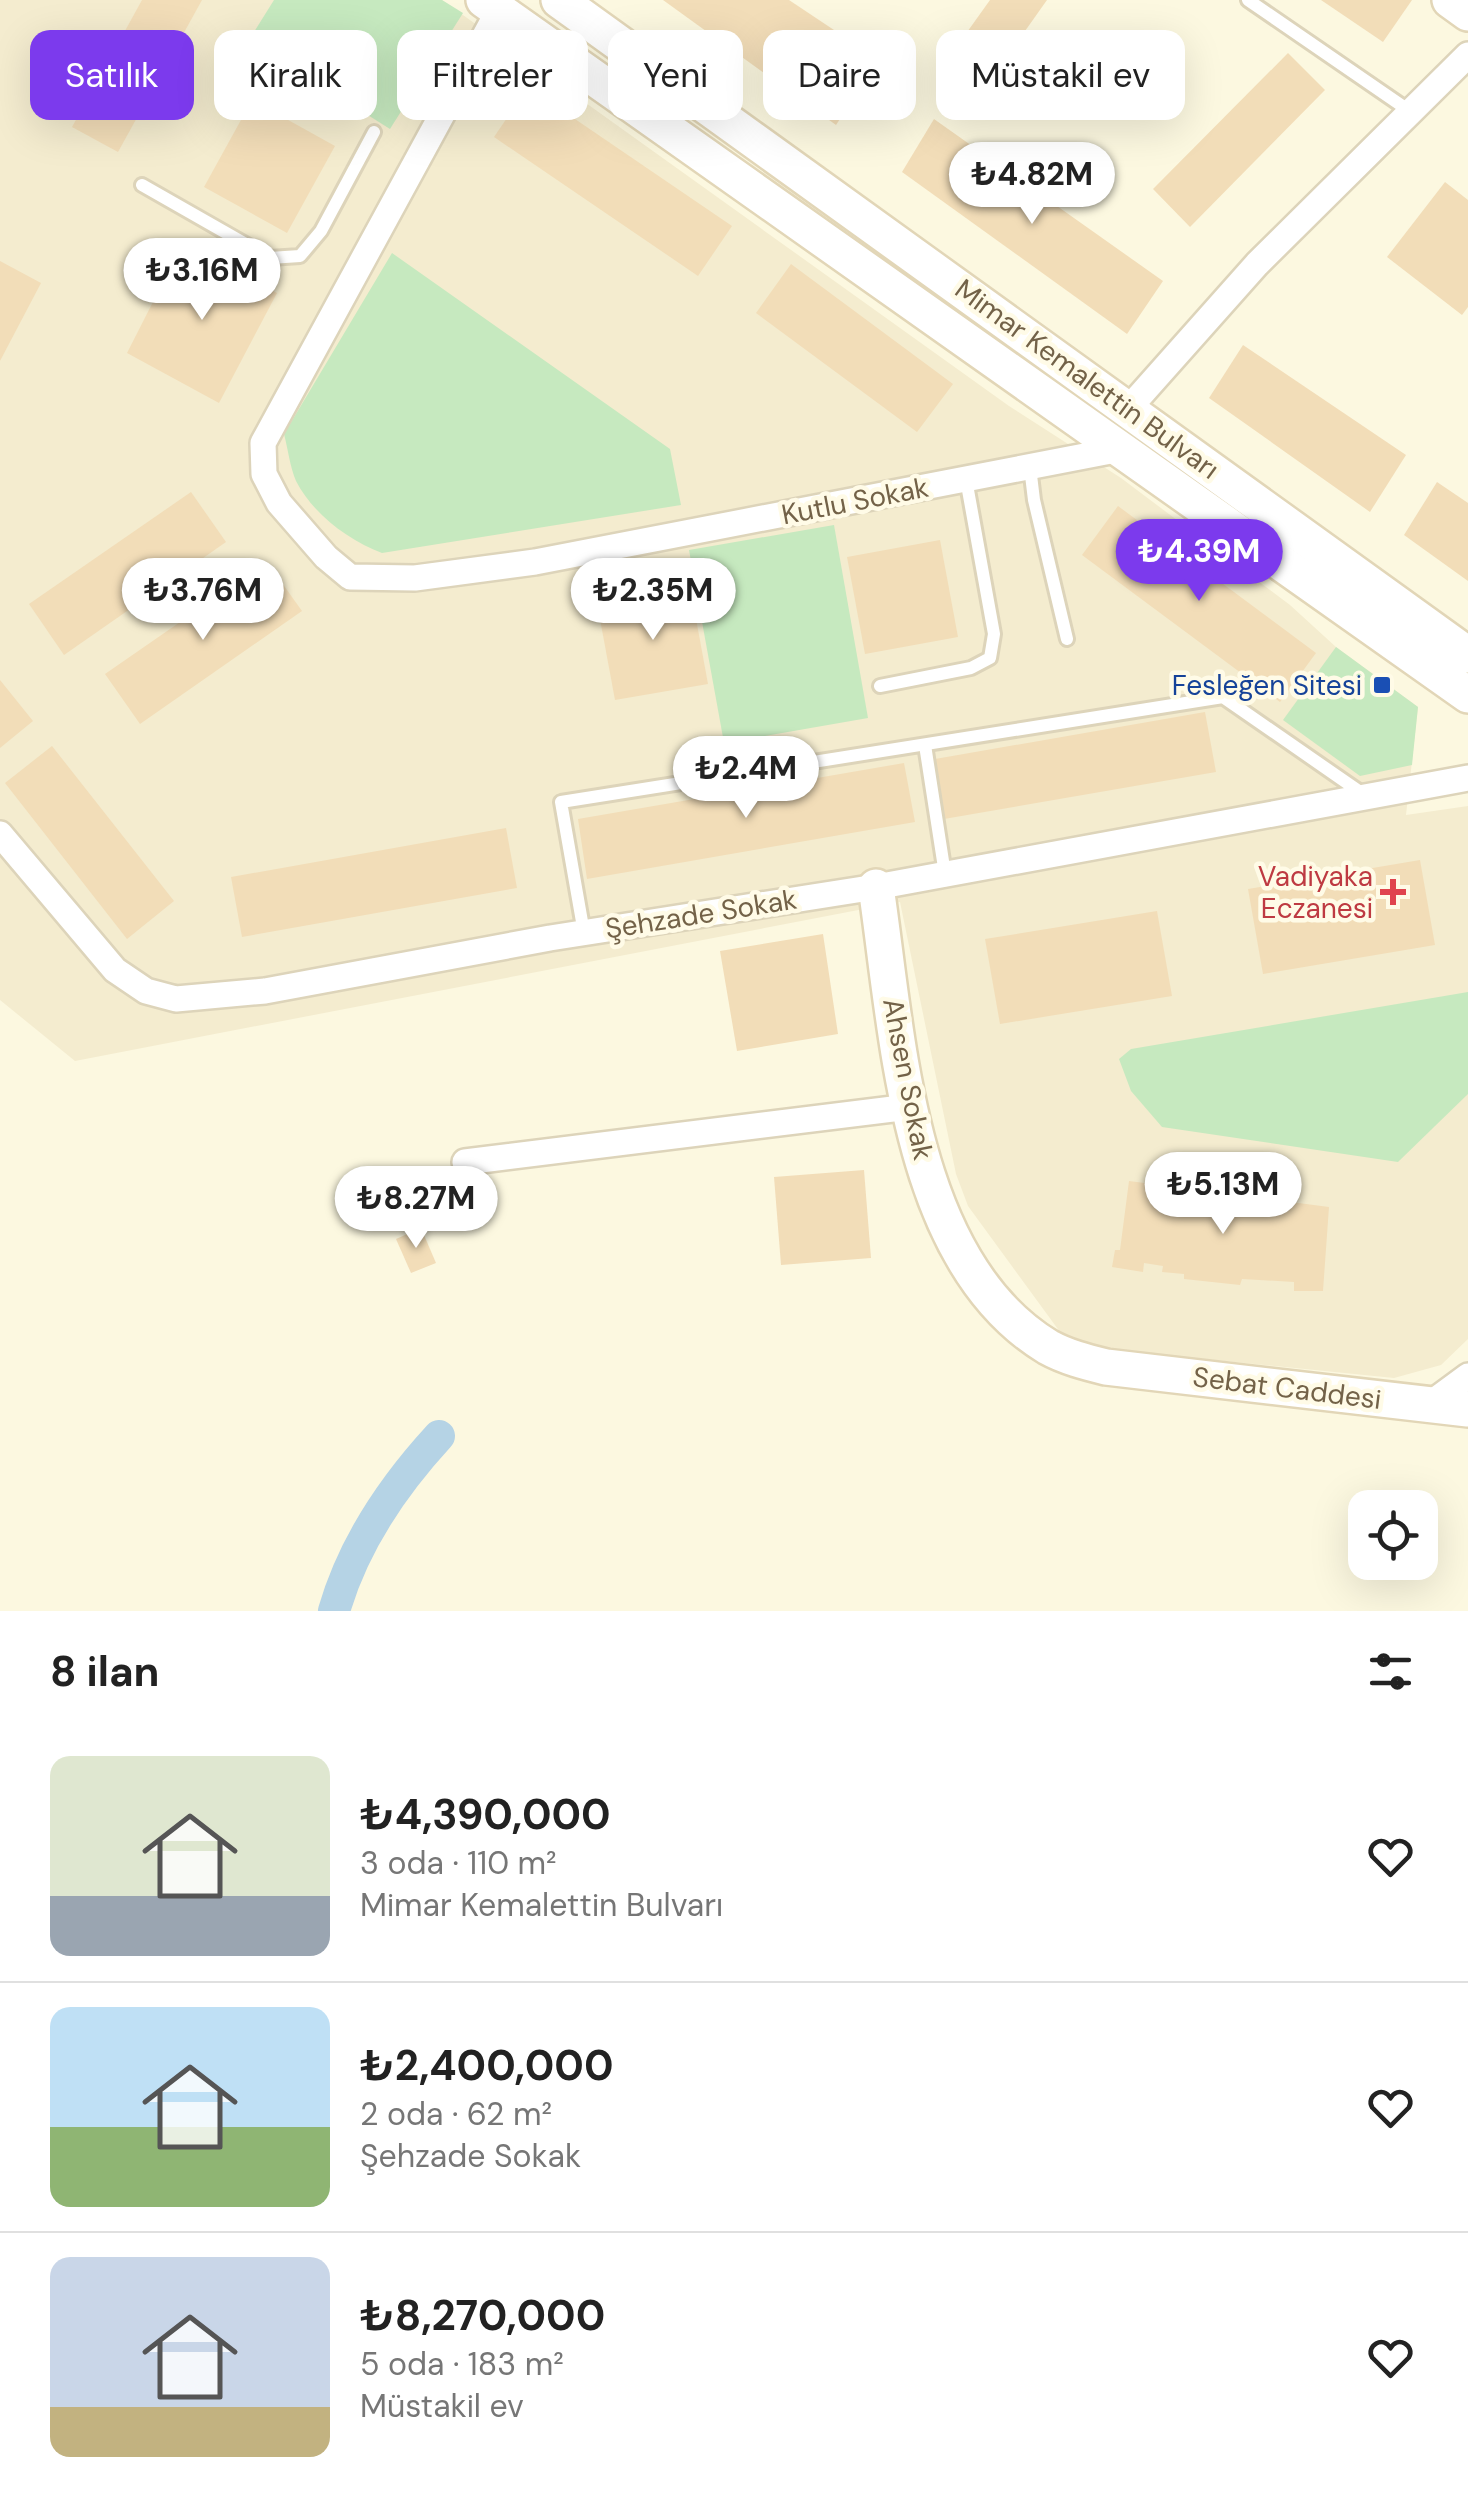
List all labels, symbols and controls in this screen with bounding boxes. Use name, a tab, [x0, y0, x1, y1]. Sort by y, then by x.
chip: Satılık	[30, 30, 194, 120]
chip: Kiralık	[214, 30, 377, 120]
chip: Filtreler	[397, 30, 588, 120]
chip: Yeni	[608, 30, 743, 120]
chip: Daire	[763, 30, 916, 120]
chip: Müstakil ev	[936, 30, 1185, 120]
pin: ₺4.82M	[951, 142, 1113, 227]
text: ₺4.82M	[971, 153, 1093, 195]
pin: ₺3.16M	[121, 238, 283, 323]
text: ₺3.16M	[145, 249, 259, 291]
street label: Mimar Kemalettin Bulvarı	[948, 271, 1226, 487]
street label: Kutlu Sokak	[778, 469, 932, 533]
pin: ₺4.39M	[1118, 519, 1280, 604]
text: ₺4.39M	[1138, 530, 1260, 572]
pin: ₺3.76M	[122, 558, 284, 643]
pin: ₺2.35M	[572, 558, 734, 643]
text: ₺3.76M	[144, 569, 262, 611]
text: ₺2.35M	[593, 569, 713, 611]
place label: Fesleğen Sitesi	[1172, 667, 1362, 704]
marker: Fesleğen Sitesi	[1371, 674, 1393, 696]
pin: ₺2.4M	[676, 736, 816, 821]
text: ₺2.4M	[695, 747, 797, 789]
place label: Vadiyaka Eczanesi	[1258, 858, 1373, 927]
street label: Şehzade Sokak	[603, 881, 799, 947]
marker: Vadiyaka Eczanesi	[1382, 881, 1404, 903]
street label: Ahsen Sokak	[874, 995, 942, 1163]
pin: ₺5.13M	[1142, 1152, 1304, 1237]
text: ₺5.13M	[1167, 1163, 1279, 1205]
pin: ₺8.27M	[335, 1166, 497, 1251]
text: ₺8.27M	[357, 1177, 475, 1219]
street label: Sebat Caddesi	[1191, 1358, 1383, 1418]
map controls	[1348, 1490, 1438, 1580]
button: locate	[1348, 1490, 1438, 1580]
text: 8 ilan	[50, 1644, 159, 1699]
icon: filters	[1363, 1644, 1418, 1699]
text: ₺4,390,000	[360, 1787, 611, 1842]
icon: home	[130, 1796, 250, 1916]
icon: heart	[1363, 1829, 1418, 1884]
text: 3 oda · 110 m²	[360, 1842, 557, 1884]
text: Mimar Kemalettin Bulvarı	[360, 1884, 723, 1926]
text: ₺2,400,000	[360, 2038, 613, 2093]
icon: home	[130, 2047, 250, 2167]
icon: heart	[1363, 2080, 1418, 2135]
text: 2 oda · 62 m²	[360, 2093, 552, 2135]
text: Şehzade Sokak	[360, 2135, 581, 2177]
text: ₺8,270,000	[360, 2288, 605, 2343]
icon: home	[130, 2297, 250, 2417]
icon: heart	[1363, 2330, 1418, 2385]
text: 5 oda · 183 m²	[360, 2343, 564, 2385]
text: Müstakil ev	[360, 2385, 524, 2427]

